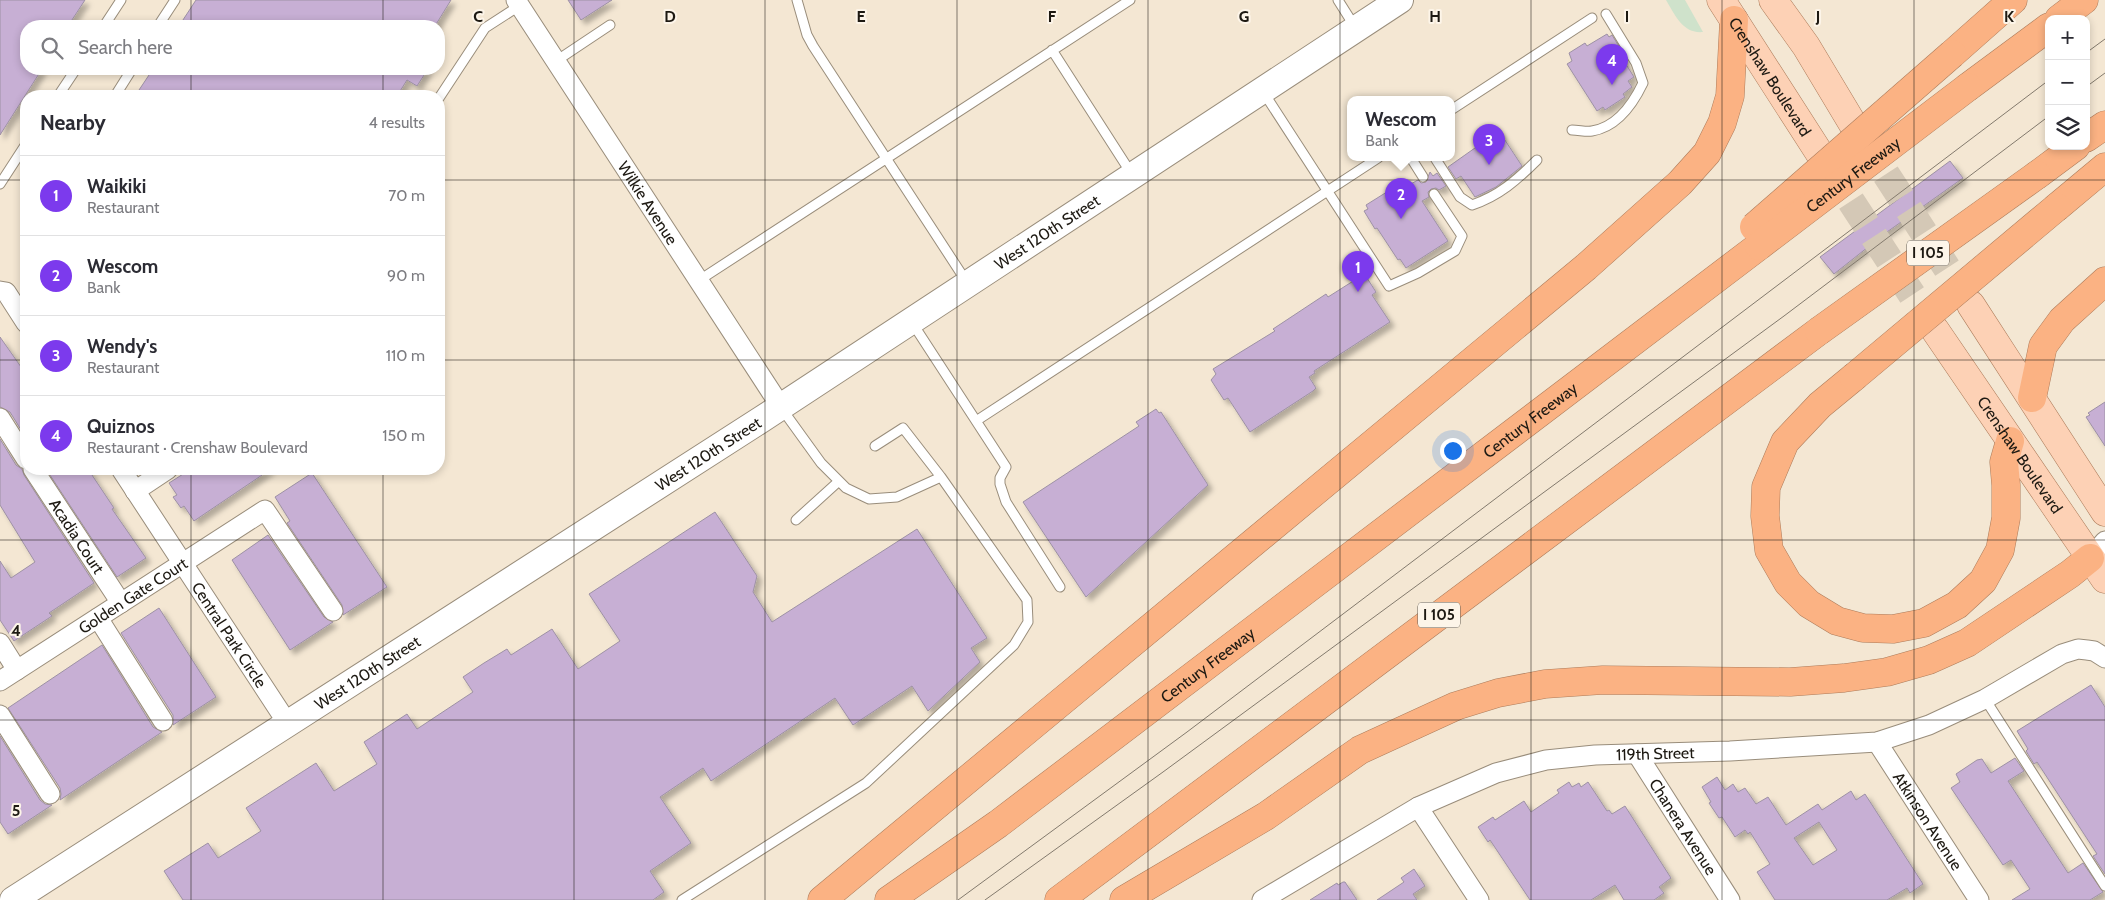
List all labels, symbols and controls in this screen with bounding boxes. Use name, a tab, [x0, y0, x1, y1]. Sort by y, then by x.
text: C	[473, 7, 483, 26]
text: D	[664, 7, 676, 26]
text: E	[856, 7, 866, 26]
text: F	[1048, 7, 1057, 26]
text: G	[1239, 7, 1249, 26]
text: H	[1429, 7, 1441, 26]
text: I	[1625, 7, 1629, 26]
text: J	[1815, 7, 1820, 26]
text: K	[2004, 7, 2014, 26]
street label: Crenshaw Boulevard	[1725, 14, 1815, 140]
map controls	[2045, 15, 2090, 150]
button: +	[2045, 15, 2090, 60]
search box	[20, 20, 445, 75]
icon: search	[38, 34, 66, 62]
text: Search here	[78, 36, 172, 59]
pin: 4	[1596, 44, 1628, 85]
button: −	[2045, 60, 2090, 105]
popup	[1347, 96, 1455, 161]
button: layers	[2045, 105, 2090, 150]
text: Wescom	[1365, 108, 1437, 131]
text: Nearby	[40, 110, 106, 135]
text: 4 results	[368, 113, 425, 132]
pin: 3	[1473, 124, 1505, 165]
text: Bank	[1365, 131, 1399, 150]
street label: Century Freeway	[1802, 133, 1904, 216]
street label: Wilkie Avenue	[614, 158, 682, 248]
text: Waikiki	[87, 175, 146, 198]
pin: 2	[1385, 178, 1417, 219]
text: 1	[53, 186, 59, 205]
text: 70 m	[388, 186, 425, 205]
street label: West 120th Street	[991, 190, 1104, 273]
text: Restaurant	[87, 198, 159, 217]
road number: I 105	[1907, 240, 1949, 266]
pin: 1	[1342, 251, 1374, 292]
text: Wescom	[87, 255, 158, 278]
text: 2	[52, 266, 60, 285]
text: 90 m	[387, 266, 425, 285]
text: Bank	[87, 278, 120, 297]
text: Wendy's	[87, 335, 157, 358]
text: 3	[52, 346, 60, 365]
text: 110 m	[386, 346, 425, 365]
text: Restaurant	[87, 358, 159, 377]
street label: Century Freeway	[1479, 378, 1581, 462]
street label: Crenshaw Boulevard	[1974, 393, 2067, 517]
street label: West 120th Street	[652, 412, 765, 495]
text: Quiznos	[87, 415, 155, 438]
text: 4	[51, 426, 61, 445]
text: 150 m	[382, 426, 425, 445]
text: Restaurant · Crenshaw Boulevard	[87, 438, 308, 457]
your location	[1440, 438, 1466, 464]
street label: Acadia Court	[45, 495, 109, 577]
street label: Golden Gate Court	[75, 553, 191, 637]
street label: Central Park Circle	[188, 578, 271, 691]
road number: I 105	[1418, 602, 1460, 628]
text: 4	[11, 621, 21, 640]
street label: Century Freeway	[1157, 623, 1258, 707]
street label: West 120th Street	[311, 631, 424, 713]
street label: 119th Street	[1616, 743, 1695, 764]
street label: Atkinson Avenue	[1889, 768, 1967, 874]
street label: Chanera Avenue	[1646, 775, 1721, 878]
text: 5	[12, 801, 20, 820]

